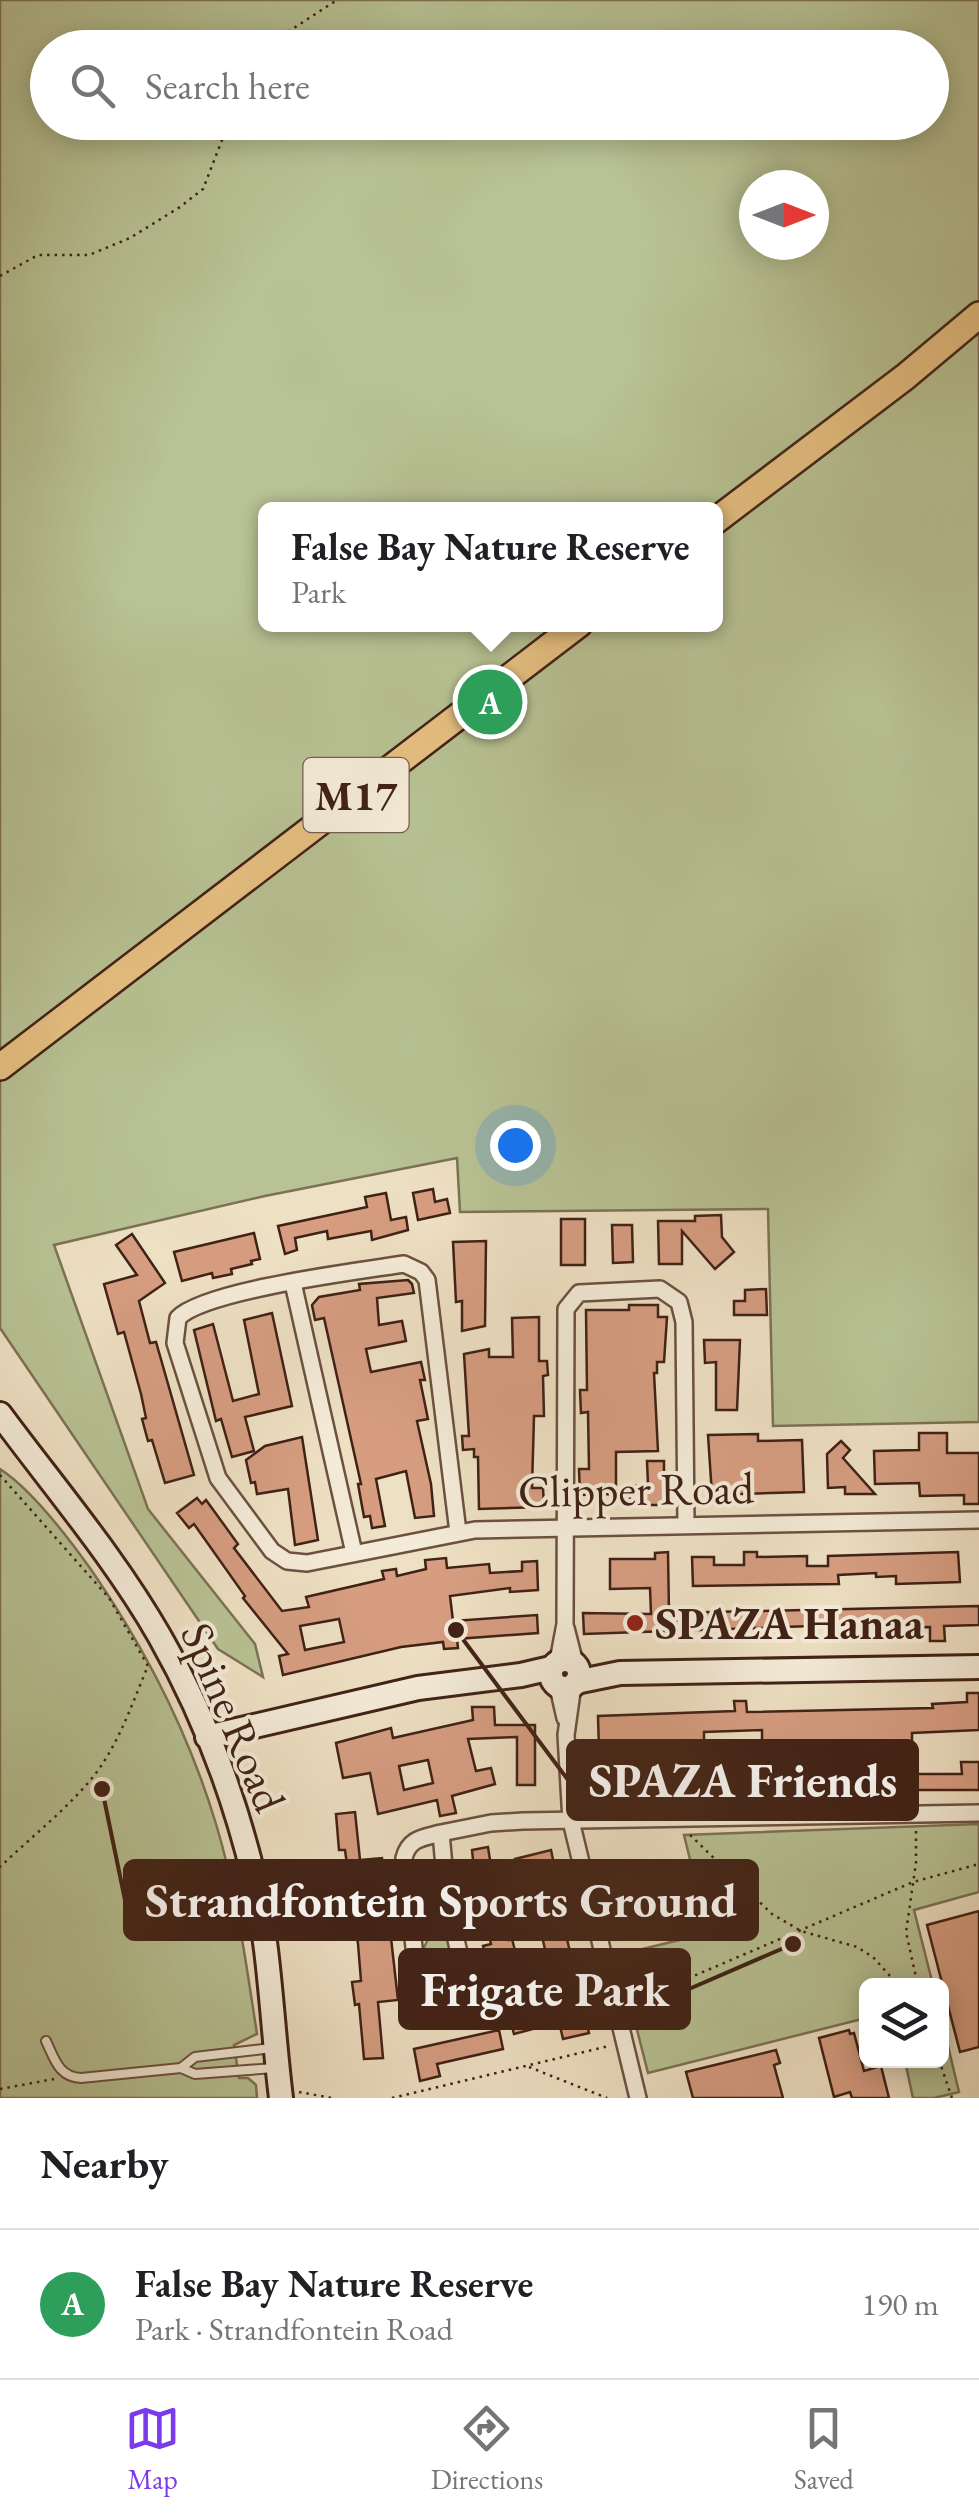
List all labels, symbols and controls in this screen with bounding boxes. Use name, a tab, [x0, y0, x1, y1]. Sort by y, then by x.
search box	[30, 30, 949, 140]
icon: search	[65, 58, 120, 113]
text: Search here	[145, 61, 310, 110]
north arrow	[739, 170, 829, 260]
popup	[258, 502, 723, 632]
text: False Bay Nature Reserve	[291, 522, 690, 571]
text: Park	[291, 571, 346, 613]
pin: A	[458, 664, 522, 740]
road number: M17	[304, 758, 408, 832]
your location	[490, 1120, 541, 1171]
street label: Clipper Road	[517, 1458, 755, 1520]
place label: SPAZA Hanaa	[655, 1594, 924, 1652]
marker: SPAZA Hanaa	[624, 1612, 646, 1634]
street label: Spine Road	[168, 1614, 300, 1820]
callout: SPAZA Friends	[568, 1741, 917, 1819]
text: SPAZA Friends	[589, 1749, 897, 1811]
callout: Strandfontein Sports Ground	[125, 1861, 757, 1939]
text: Strandfontein Sports Ground	[145, 1869, 737, 1931]
callout: Frigate Park	[400, 1950, 689, 2028]
text: Frigate Park	[420, 1958, 670, 2020]
map controls	[859, 1978, 949, 2068]
button: layers	[859, 1978, 949, 2068]
text: Nearby	[40, 2136, 169, 2191]
text: False Bay Nature Reserve	[135, 2259, 533, 2308]
text: A	[61, 2283, 84, 2325]
text: 190 m	[862, 2283, 939, 2325]
text: Park · Strandfontein Road	[135, 2308, 453, 2350]
tab: Map	[125, 2401, 180, 2497]
tab: Directions	[431, 2401, 543, 2497]
tab: Saved	[794, 2401, 854, 2497]

